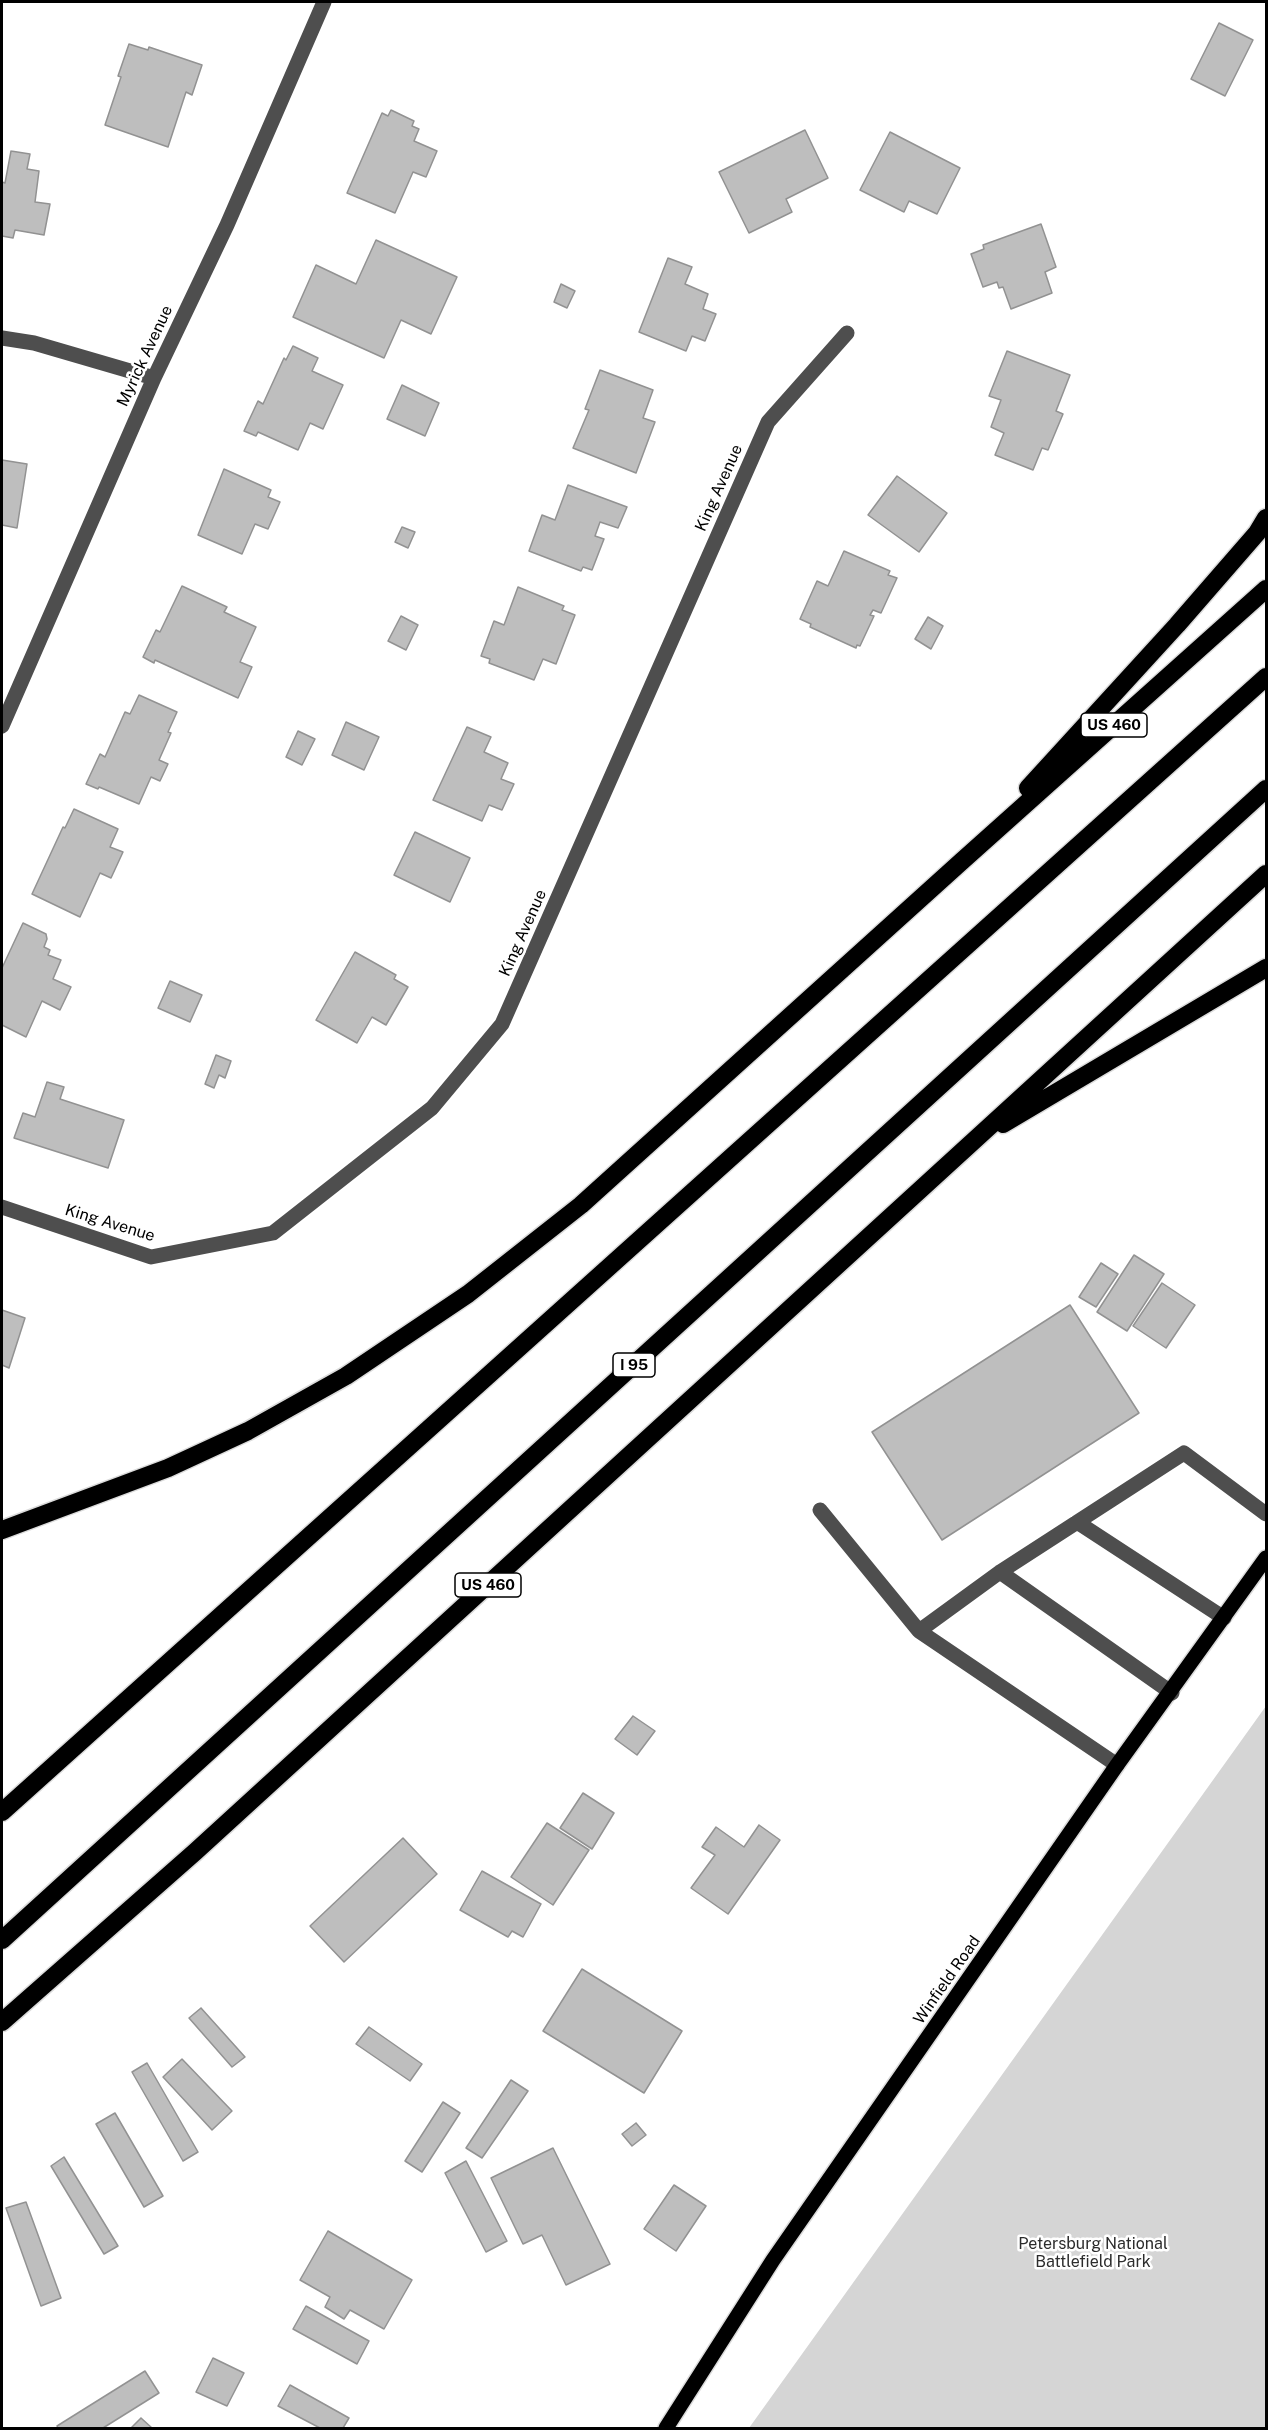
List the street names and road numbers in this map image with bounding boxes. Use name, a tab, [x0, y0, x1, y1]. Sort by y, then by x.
street label: Myrick Avenue	[113, 302, 177, 410]
street label: King Avenue	[691, 442, 747, 534]
road number: US 460	[1081, 713, 1147, 737]
street label: King Avenue	[495, 887, 551, 979]
street label: King Avenue	[63, 1200, 157, 1246]
road number: I 95	[613, 1353, 655, 1377]
road number: US 460	[455, 1573, 521, 1597]
street label: Winfield Road	[910, 1932, 984, 2028]

